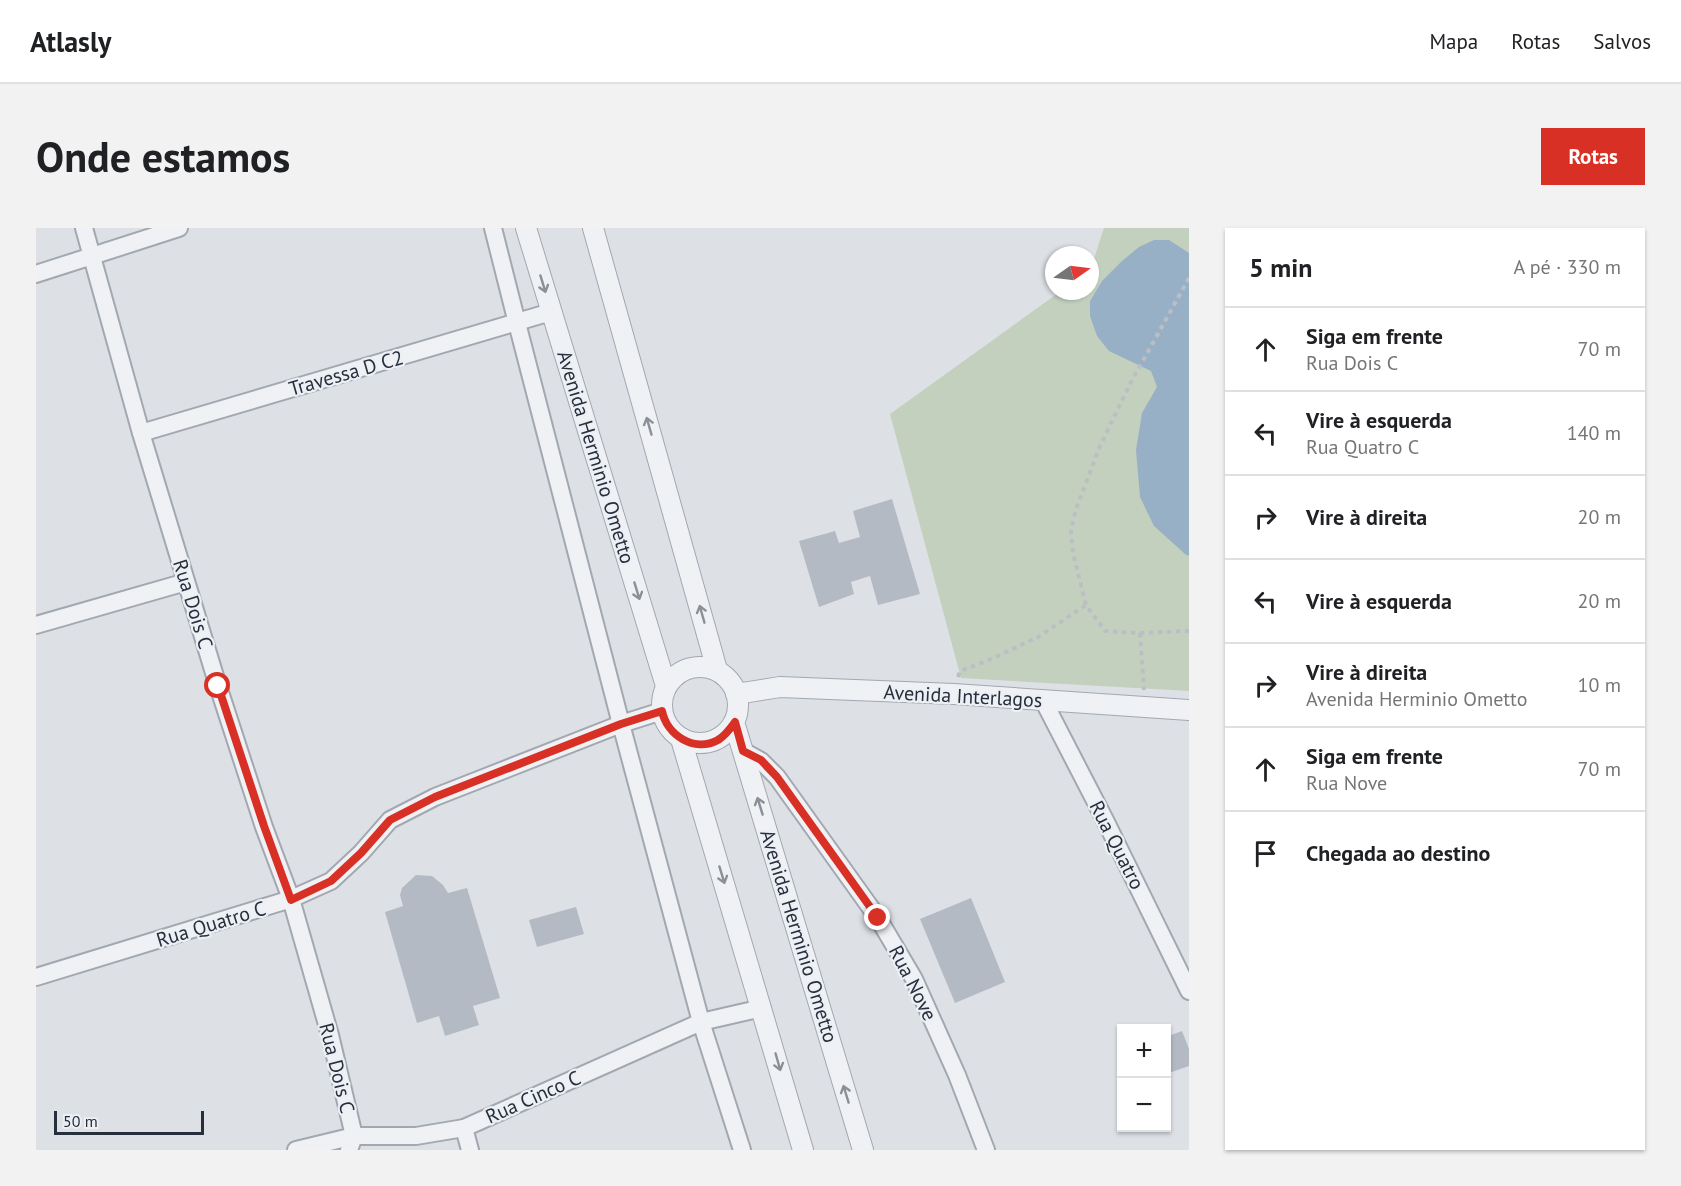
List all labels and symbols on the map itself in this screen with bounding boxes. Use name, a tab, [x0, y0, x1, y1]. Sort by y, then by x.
north arrow	[1045, 246, 1099, 300]
one-way arrow	[538, 274, 549, 293]
street label: Travessa D C2	[286, 344, 406, 402]
street label: Avenida Herminio Ometto	[551, 347, 641, 567]
one-way arrow	[643, 417, 654, 436]
street label: Rua Dois C	[167, 556, 219, 652]
one-way arrow	[632, 581, 643, 600]
one-way arrow	[695, 605, 707, 624]
route start	[204, 672, 230, 698]
street label: Avenida Interlagos	[883, 679, 1043, 713]
street label: Rua Quatro	[1084, 796, 1150, 894]
one-way arrow	[754, 797, 765, 816]
street label: Avenida Herminio Ometto	[754, 826, 844, 1046]
one-way arrow	[717, 865, 728, 884]
street label: Rua Quatro C	[153, 895, 269, 953]
route end	[864, 904, 890, 930]
street label: Rua Nove	[883, 941, 943, 1025]
street label: Rua Dois C	[313, 1020, 361, 1116]
one-way arrow	[772, 1052, 784, 1071]
street label: Rua Cinco C	[481, 1064, 585, 1130]
one-way arrow	[840, 1085, 851, 1104]
scale bar	[54, 1108, 204, 1136]

